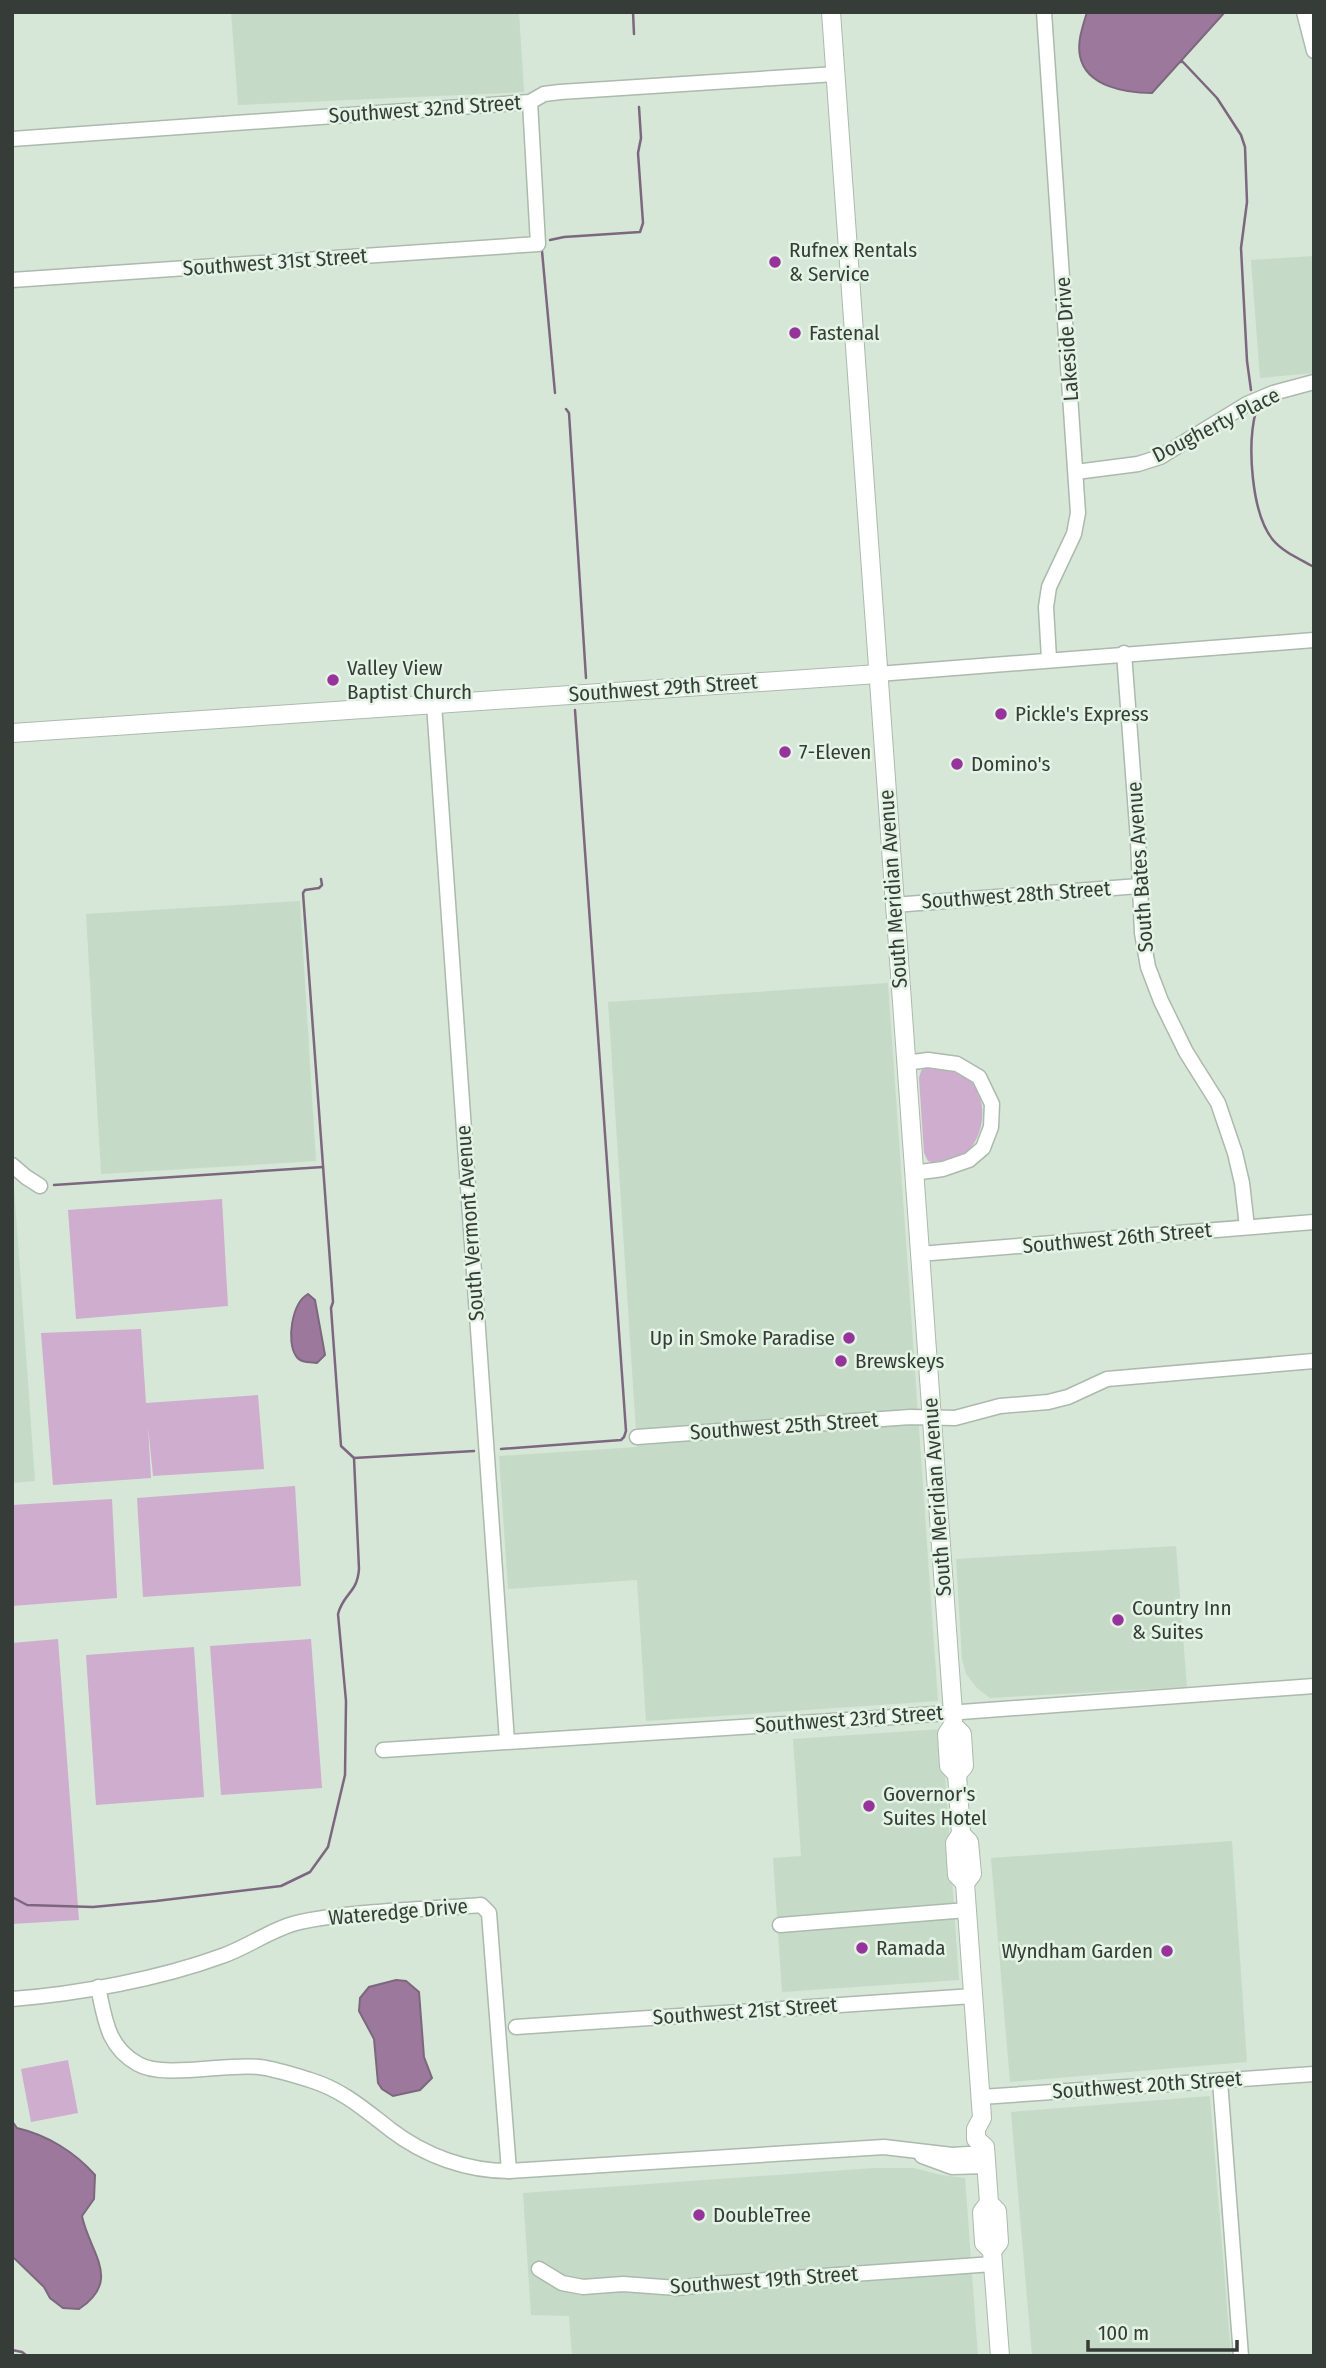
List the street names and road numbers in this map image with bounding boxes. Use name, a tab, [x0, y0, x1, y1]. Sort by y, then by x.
street label: Southwest 32nd Street	[328, 89, 522, 129]
street label: Southwest 31st Street	[182, 243, 368, 281]
street label: Lakeside Drive	[1050, 276, 1084, 402]
street label: Dougherty Place	[1148, 382, 1284, 468]
street label: Southwest 29th Street	[568, 668, 758, 708]
street label: South Bates Avenue	[1121, 781, 1159, 953]
street label: South Meridian Avenue	[873, 789, 913, 989]
street label: Southwest 28th Street	[921, 875, 1112, 915]
street label: South Vermont Avenue	[450, 1124, 490, 1322]
street label: Southwest 26th Street	[1021, 1217, 1213, 1259]
street label: South Meridian Avenue	[917, 1397, 957, 1597]
street label: Southwest 25th Street	[689, 1406, 879, 1446]
street label: Southwest 23rd Street	[754, 1699, 944, 1739]
street label: Wateredge Drive	[327, 1893, 469, 1931]
street label: Southwest 21st Street	[652, 1992, 838, 2030]
street label: Southwest 20th Street	[1051, 2065, 1243, 2105]
street label: Southwest 19th Street	[669, 2260, 859, 2300]

